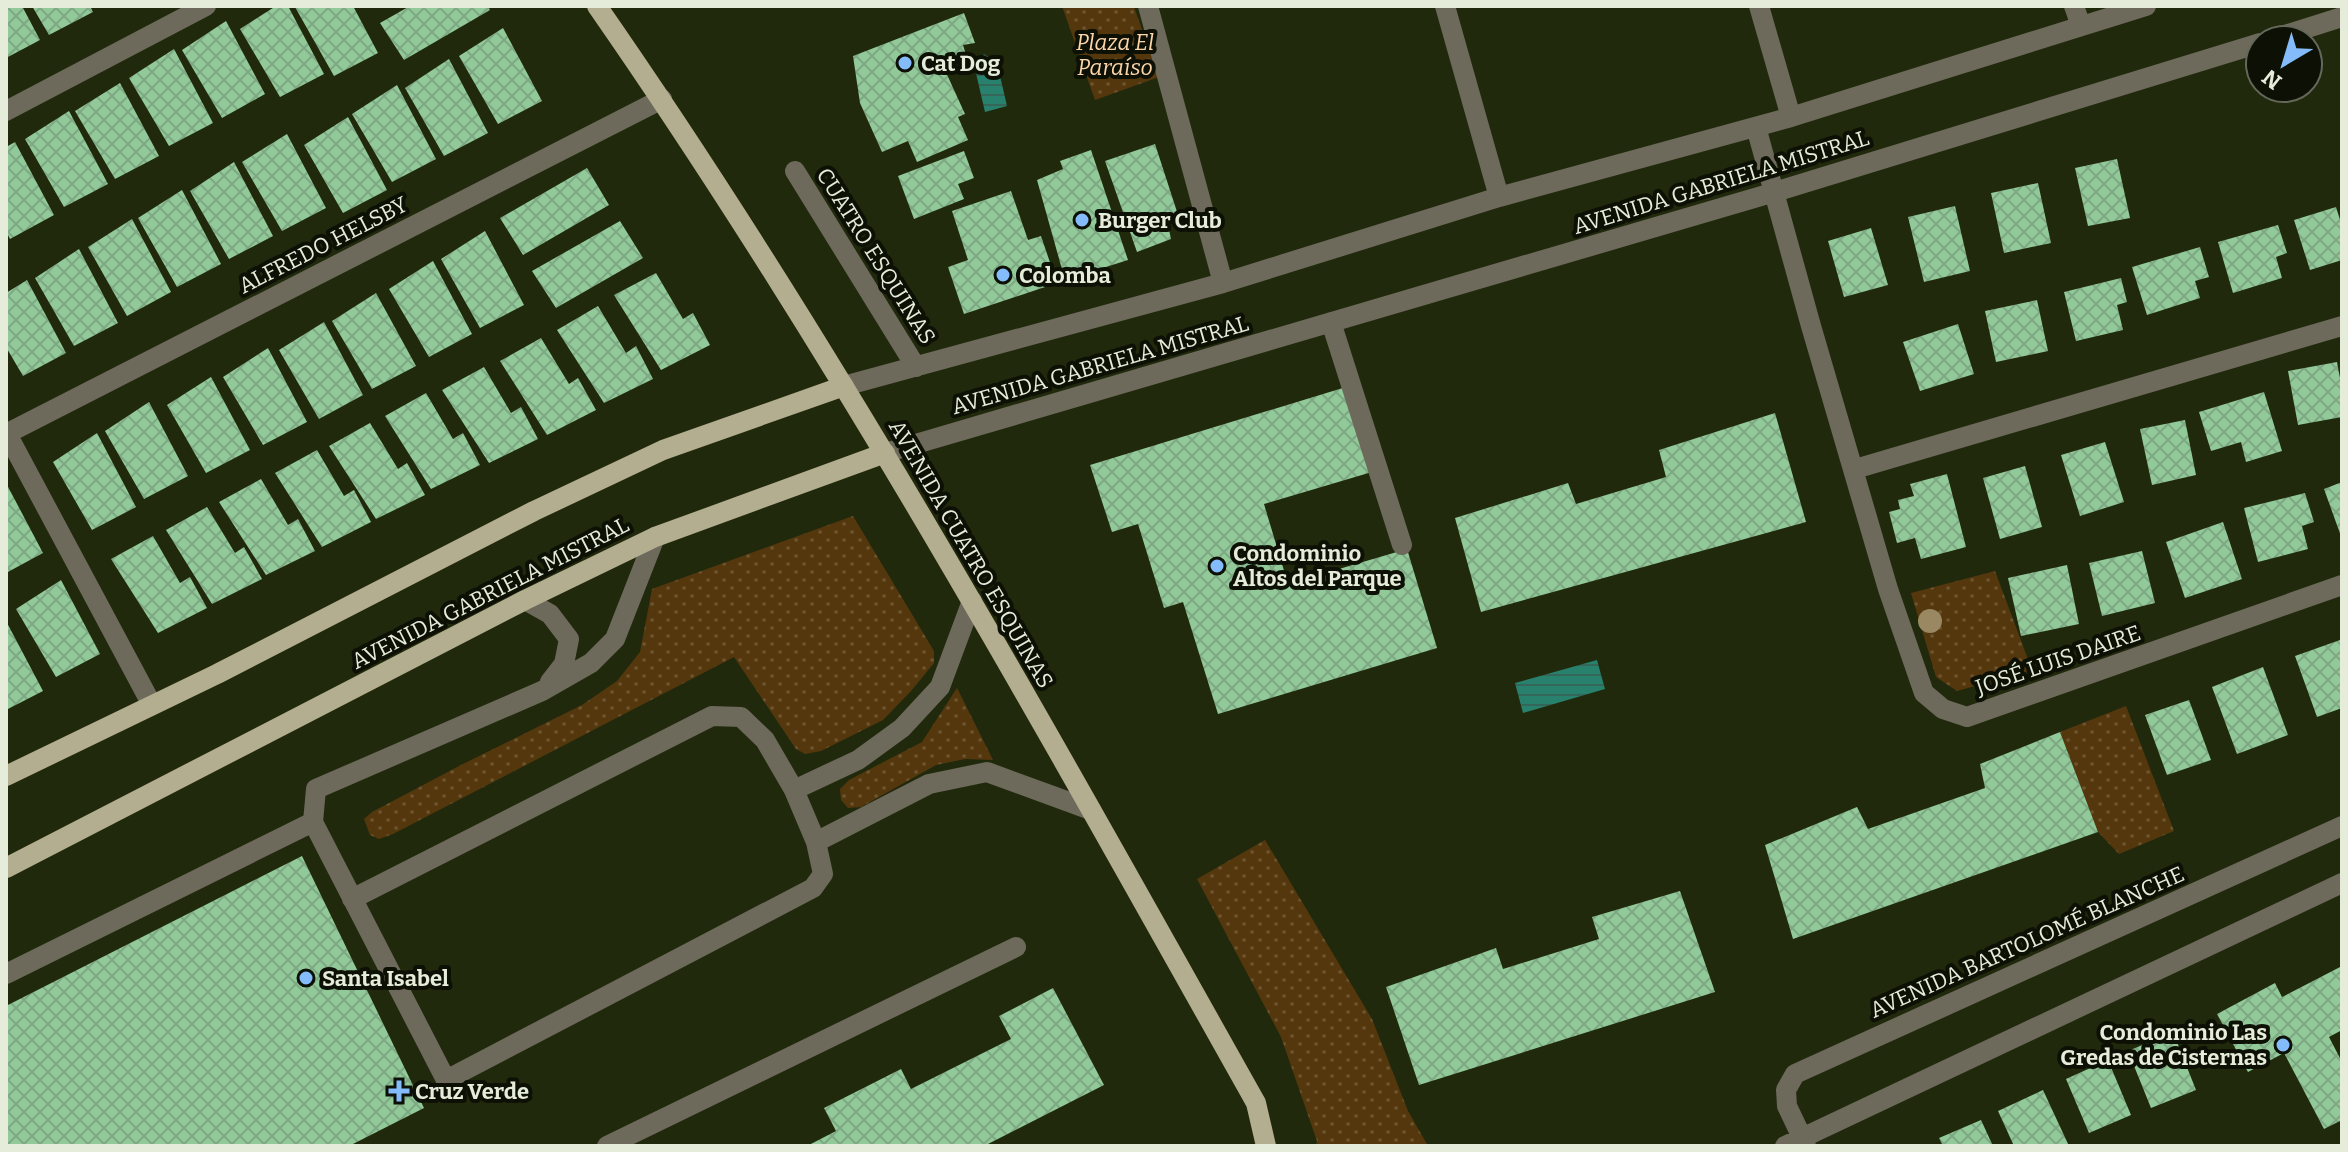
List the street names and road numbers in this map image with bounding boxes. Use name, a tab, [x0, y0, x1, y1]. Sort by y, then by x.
street label: AVENIDA GABRIELA MISTRAL	[1570, 124, 1872, 240]
street label: CUATRO ESQUINAS	[811, 163, 941, 349]
street label: ALFREDO HELSBY	[234, 190, 413, 299]
street label: AVENIDA GABRIELA MISTRAL	[948, 310, 1252, 420]
street label: AVENIDA CUATRO ESQUINAS	[883, 415, 1059, 693]
street label: AVENIDA GABRIELA MISTRAL	[347, 511, 633, 675]
street label: JOSÉ LUIS DAIRE	[1971, 619, 2144, 701]
street label: AVENIDA BARTOLOMÉ BLANCHE	[1865, 860, 2189, 1024]

